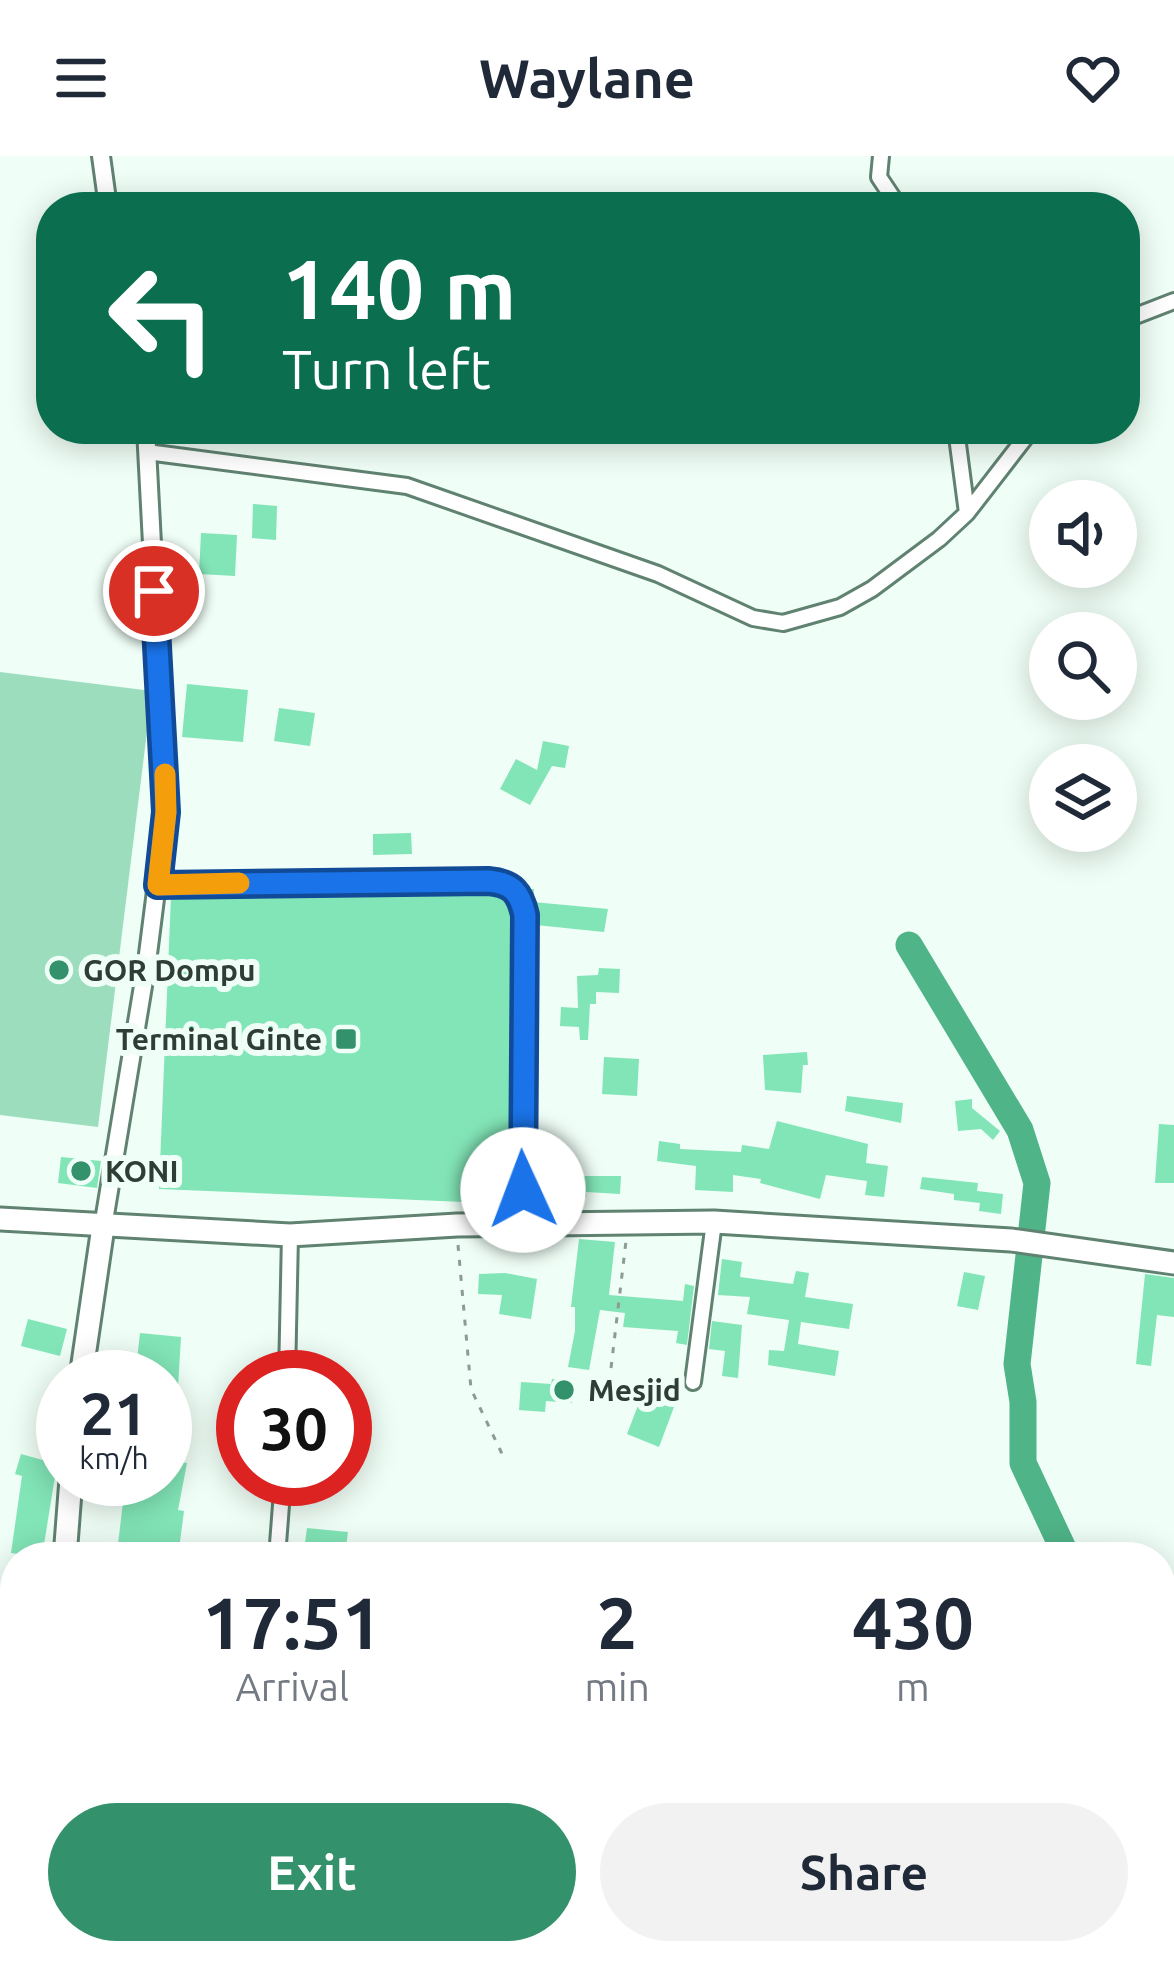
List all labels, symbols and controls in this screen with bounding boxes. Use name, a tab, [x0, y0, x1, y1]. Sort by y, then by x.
icon: menu	[48, 45, 114, 111]
icon: heart	[1060, 45, 1126, 111]
text: Waylane	[479, 48, 695, 108]
icon: left	[84, 240, 240, 396]
text: 140 m	[282, 241, 516, 335]
text: Turn left	[282, 339, 491, 399]
map controls	[1029, 480, 1137, 852]
button: sound	[1029, 480, 1137, 588]
pin	[103, 540, 205, 642]
icon: arrive	[121, 558, 187, 624]
button: search	[1029, 612, 1137, 720]
button: layers	[1029, 744, 1137, 852]
place label: GOR Dompu	[83, 953, 255, 987]
marker: GOR Dompu	[46, 957, 72, 983]
place label: Terminal Ginte	[116, 1022, 322, 1056]
marker: Terminal Ginte	[333, 1026, 359, 1052]
position arrow	[460, 1127, 586, 1253]
place label: KONI	[105, 1154, 179, 1188]
marker: KONI	[68, 1158, 94, 1184]
speed limit sign: 30	[216, 1350, 372, 1506]
place label: Mesjid	[588, 1373, 681, 1407]
marker: Mesjid	[551, 1377, 577, 1403]
text: 21	[80, 1379, 148, 1446]
text: km/h	[79, 1441, 149, 1475]
text: 17:51	[202, 1582, 382, 1663]
text: 2	[597, 1582, 637, 1663]
text: 430	[852, 1582, 974, 1663]
text: Arrival	[235, 1665, 349, 1708]
text: min	[584, 1665, 650, 1708]
text: m	[896, 1665, 930, 1708]
button: Exit	[48, 1803, 576, 1941]
button: Share	[600, 1803, 1128, 1941]

